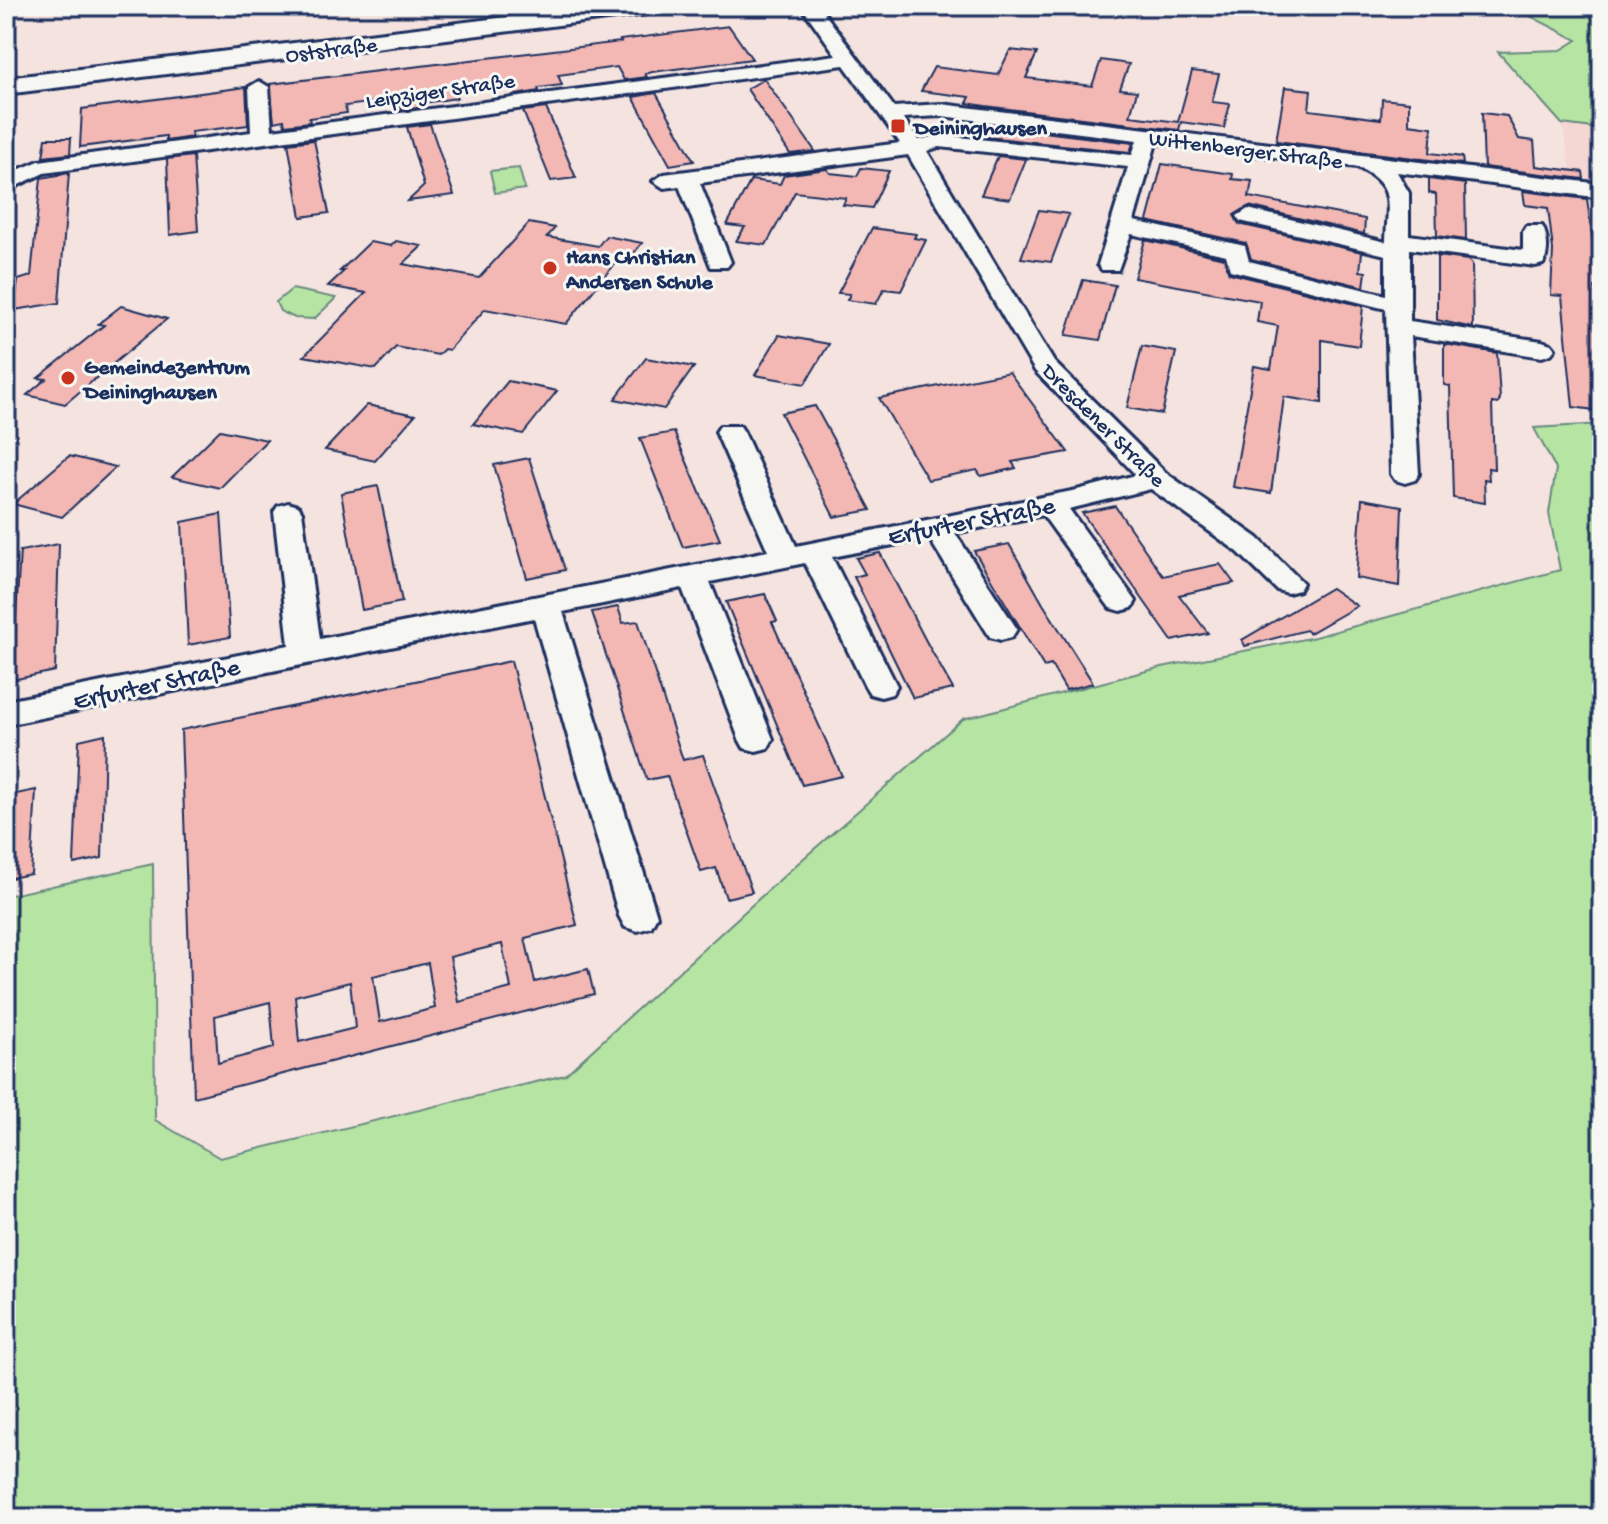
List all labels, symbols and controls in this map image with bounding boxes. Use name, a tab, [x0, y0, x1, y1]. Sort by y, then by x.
street label: Oststraße	[284, 33, 379, 70]
street label: Leipziger Straße	[364, 70, 517, 116]
marker: Deininghausen	[889, 117, 907, 135]
place label: Deininghausen	[912, 117, 1047, 143]
street label: Wittenberger Straße	[1147, 127, 1344, 177]
place label: Hans Christian Andersen Schule	[565, 246, 713, 297]
marker: Hans Christian Andersen Schule	[541, 259, 559, 277]
place label: Gemeindezentrum Deininghausen	[82, 356, 250, 407]
street label: Dresdener Straße	[1033, 358, 1170, 495]
marker: Gemeindezentrum Deininghausen	[59, 369, 77, 387]
street label: Erfurter Straße	[886, 492, 1059, 555]
street label: Erfurter Straße	[71, 653, 244, 719]

